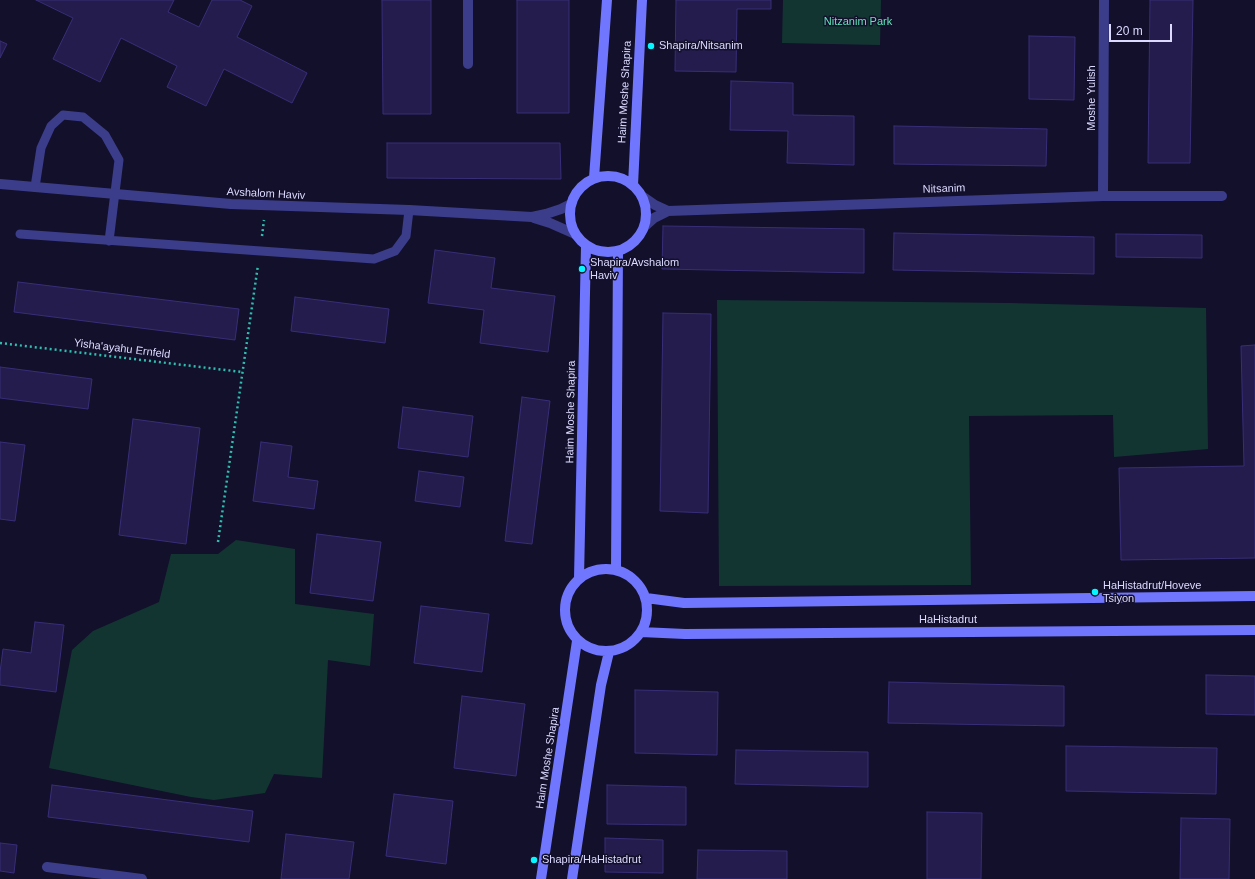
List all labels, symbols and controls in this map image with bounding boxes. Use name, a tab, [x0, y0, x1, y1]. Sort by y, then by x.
park label: Nitzanim Park	[824, 15, 892, 29]
scale bar	[1111, 16, 1174, 42]
text: 20 m	[1116, 24, 1143, 38]
place label: Shapira/Nitsanim	[659, 39, 743, 53]
street label: Haim Moshe Shapira	[616, 40, 634, 144]
marker: Shapira/Nitsanim	[646, 41, 656, 51]
street label: Moshe Yulish	[1085, 65, 1099, 131]
street label: Nitsanim	[922, 182, 966, 196]
street label: Avshalom Haviv	[226, 185, 306, 203]
place label: Shapira/Avshalom Haviv	[590, 256, 679, 282]
marker: Shapira/Avshalom Haviv	[577, 264, 587, 274]
street label: Yisha'ayahu Ernfeld	[73, 337, 171, 361]
street label: Haim Moshe Shapira	[564, 361, 578, 463]
place label: HaHistadrut/Hoveve Tsiyon	[1103, 579, 1201, 605]
marker: HaHistadrut/Hoveve Tsiyon	[1090, 587, 1100, 597]
street label: HaHistadrut	[919, 613, 977, 627]
street label: Haim Moshe Shapira	[533, 706, 563, 810]
place label: Shapira/HaHistadrut	[542, 853, 641, 867]
marker: Shapira/HaHistadrut	[529, 855, 539, 865]

